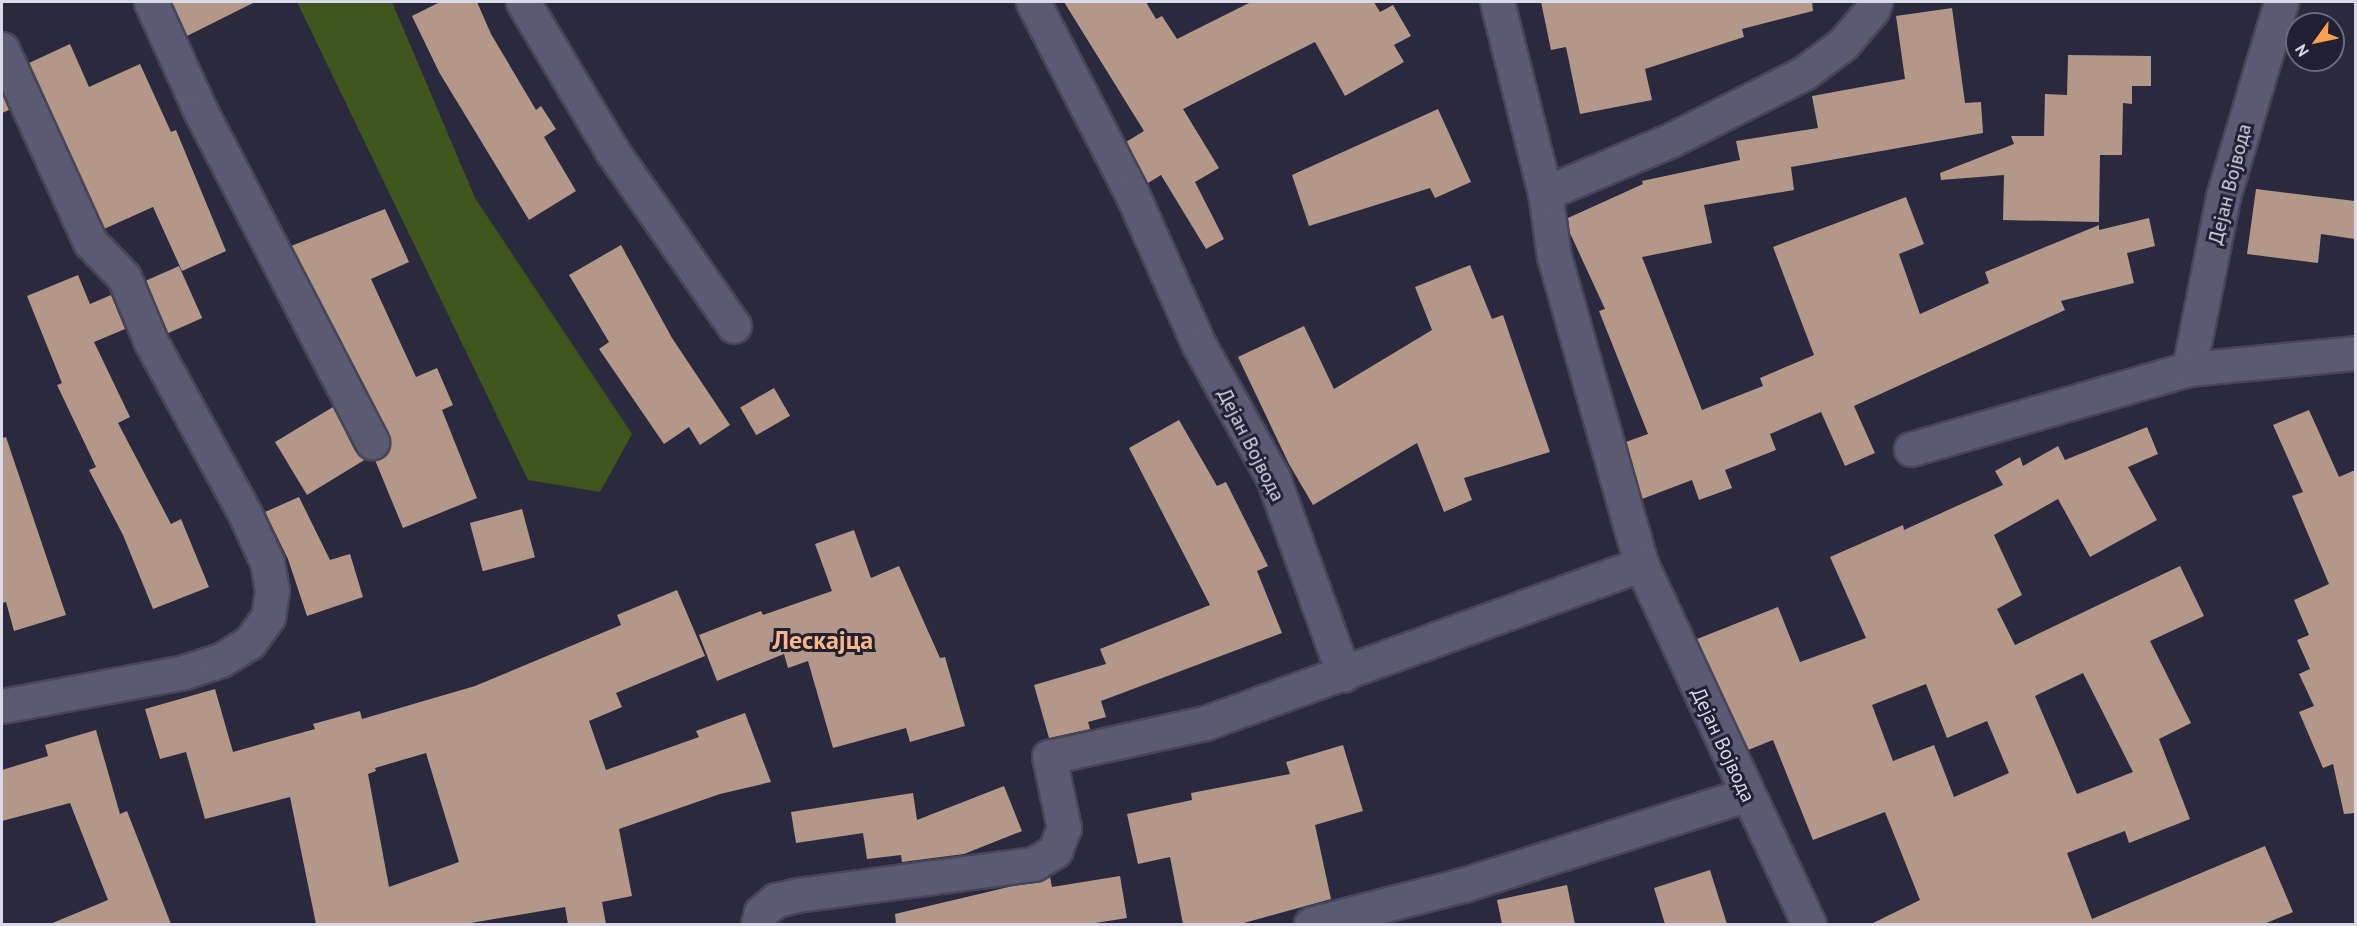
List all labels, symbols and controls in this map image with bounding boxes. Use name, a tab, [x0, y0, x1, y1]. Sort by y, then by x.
north arrow	[2285, 12, 2345, 72]
text: N	[2290, 41, 2313, 61]
street label: Дејан Војвода	[2203, 121, 2257, 247]
street label: Дејан Војвода	[1212, 385, 1290, 505]
district label: Лескајца	[773, 624, 873, 656]
street label: Дејан Војвода	[1686, 684, 1760, 806]

